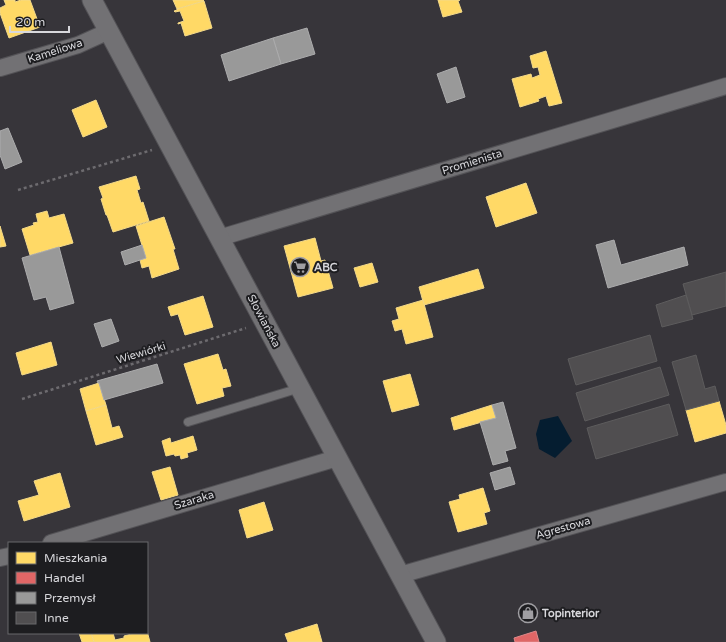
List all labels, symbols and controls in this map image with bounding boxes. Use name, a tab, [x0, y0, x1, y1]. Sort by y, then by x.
scale bar	[10, 8, 69, 34]
text: 20 m	[16, 15, 45, 29]
street label: Kameliowa	[26, 36, 84, 66]
street label: Promienista	[440, 147, 504, 177]
supermarket icon: ABC	[289, 256, 311, 278]
place label: ABC	[314, 261, 338, 274]
street label: Słowiańska	[245, 292, 283, 350]
street label: Wiewiórki	[115, 339, 167, 367]
street label: Szaraka	[173, 488, 215, 512]
street label: Agrestowa	[534, 514, 592, 542]
legend	[8, 542, 148, 634]
text: Mieszkania	[44, 551, 107, 565]
text: Handel	[44, 571, 84, 585]
text: Przemysł	[44, 591, 96, 605]
shop icon: Topinterior	[517, 602, 539, 624]
place label: Topinterior	[541, 607, 600, 621]
text: Inne	[44, 611, 69, 625]

